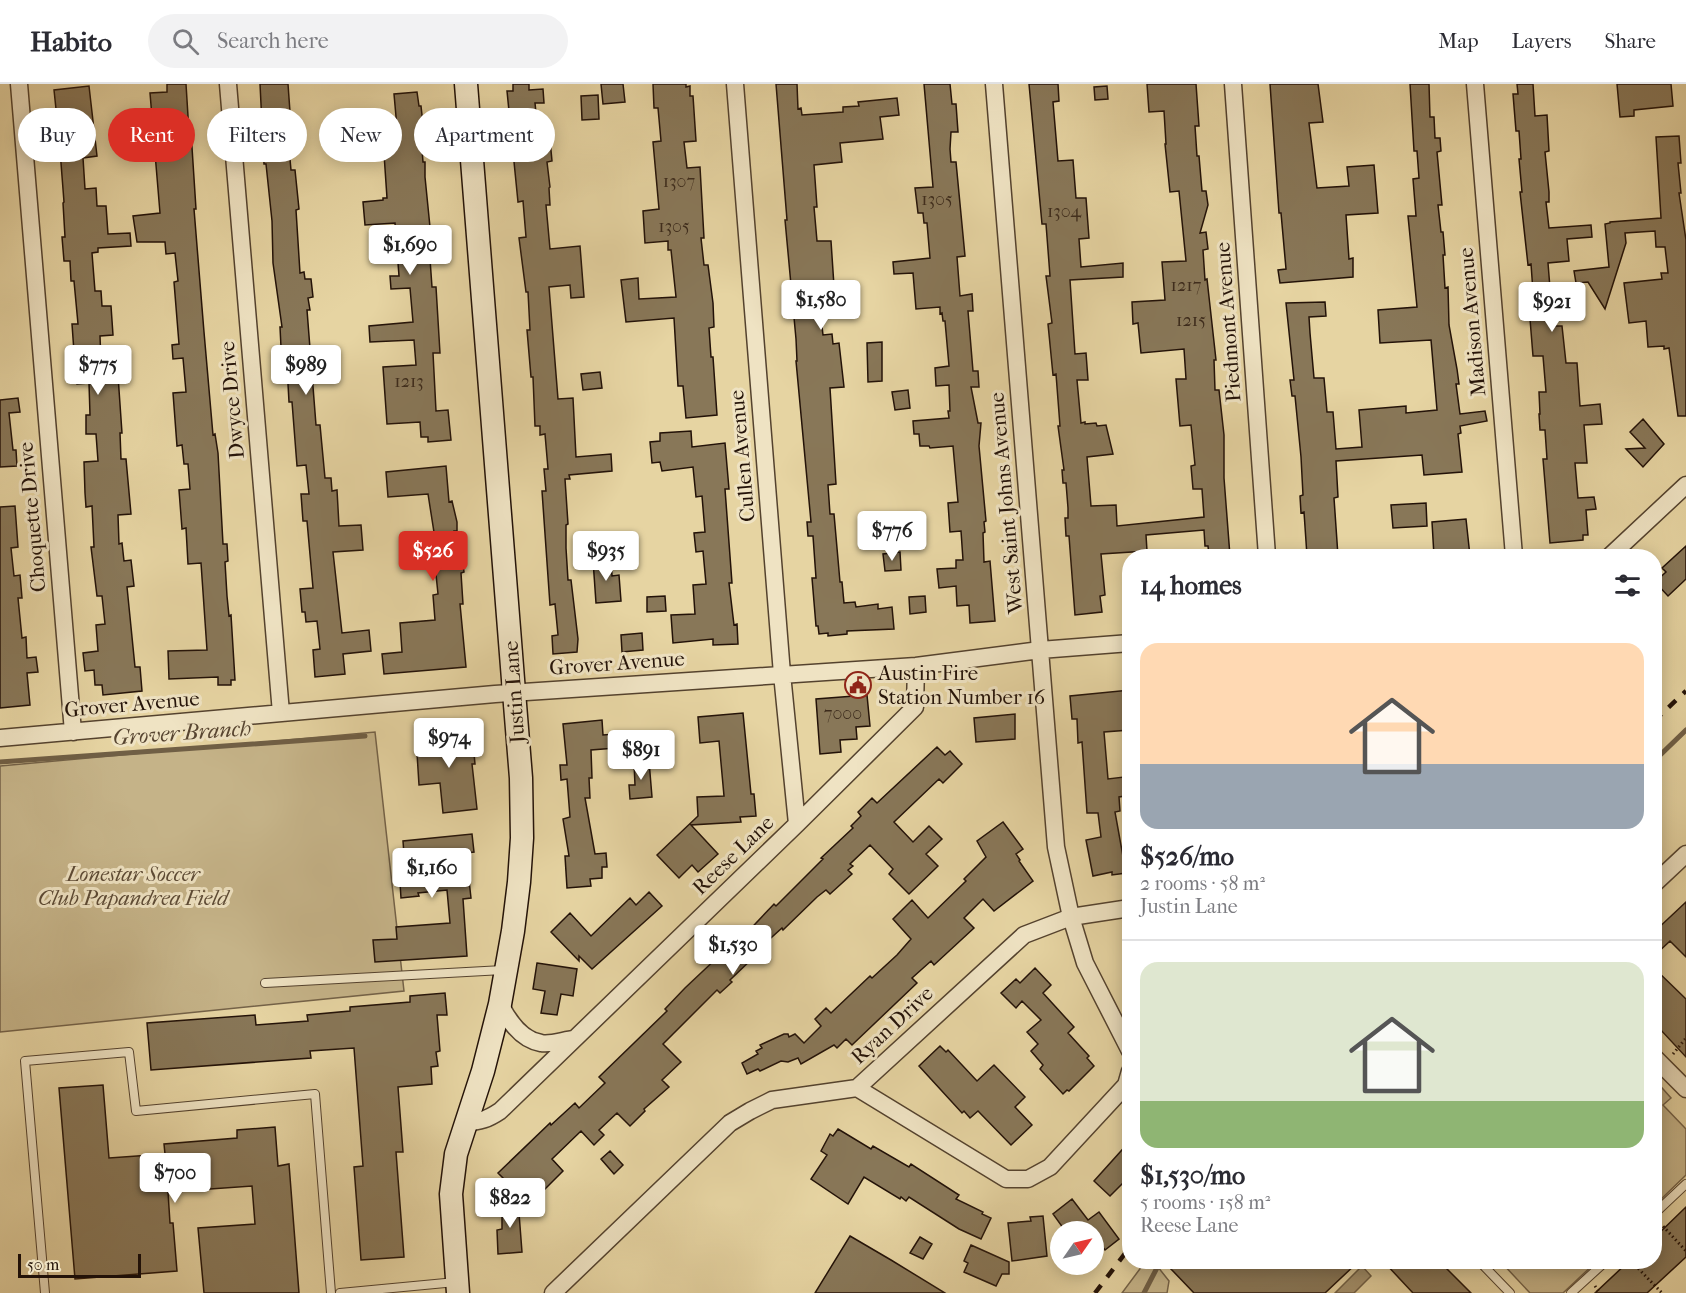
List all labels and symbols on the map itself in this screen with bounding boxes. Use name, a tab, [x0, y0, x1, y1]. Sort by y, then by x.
house number: 1307	[663, 171, 696, 192]
house number: 1305	[921, 189, 953, 210]
house number: 1304	[1047, 201, 1081, 222]
house number: 1305	[658, 216, 690, 237]
pin: $1,690	[361, 225, 459, 276]
street label: Piedmont Avenue	[1210, 241, 1246, 403]
street label: Madison Avenue	[1454, 247, 1490, 397]
house number: 1217	[1171, 275, 1202, 296]
pin: $1,580	[772, 280, 870, 331]
pin: $921	[1516, 282, 1588, 333]
house number: 1215	[1176, 310, 1206, 331]
street label: Dwyce Drive	[215, 340, 249, 460]
pin: $775	[62, 345, 134, 396]
pin: $989	[270, 345, 342, 396]
house number: 1213	[394, 371, 424, 392]
street label: Cullen Avenue	[724, 389, 760, 523]
street label: West Saint Johns Avenue	[984, 391, 1028, 616]
street label: Choquette Drive	[13, 441, 51, 593]
pin: $776	[856, 511, 928, 562]
pin: $526	[397, 531, 469, 582]
pin: $935	[570, 531, 642, 582]
street label: Justin Lane	[498, 640, 530, 746]
street label: Grover Avenue	[549, 646, 685, 680]
place label: Austin Fire Station Number 16	[877, 661, 1046, 709]
public building icon: Austin Fire Station Number 16	[843, 670, 873, 700]
street label: Grover Avenue	[63, 686, 201, 722]
house number: 7000	[824, 703, 862, 724]
water label: Grover Branch	[112, 715, 252, 751]
pin: $974	[413, 718, 485, 769]
pin: $891	[605, 730, 677, 781]
street label: Reese Lane	[688, 810, 778, 900]
pin: $1,160	[383, 848, 481, 899]
park label: Lonestar Soccer Club Papandrea Field	[38, 862, 230, 910]
pin: $1,530	[684, 925, 782, 976]
street label: Ryan Drive	[846, 981, 938, 1069]
pin: $700	[139, 1153, 211, 1204]
pin: $822	[474, 1178, 546, 1229]
north arrow	[1050, 1221, 1104, 1275]
scale bar	[18, 1251, 141, 1278]

